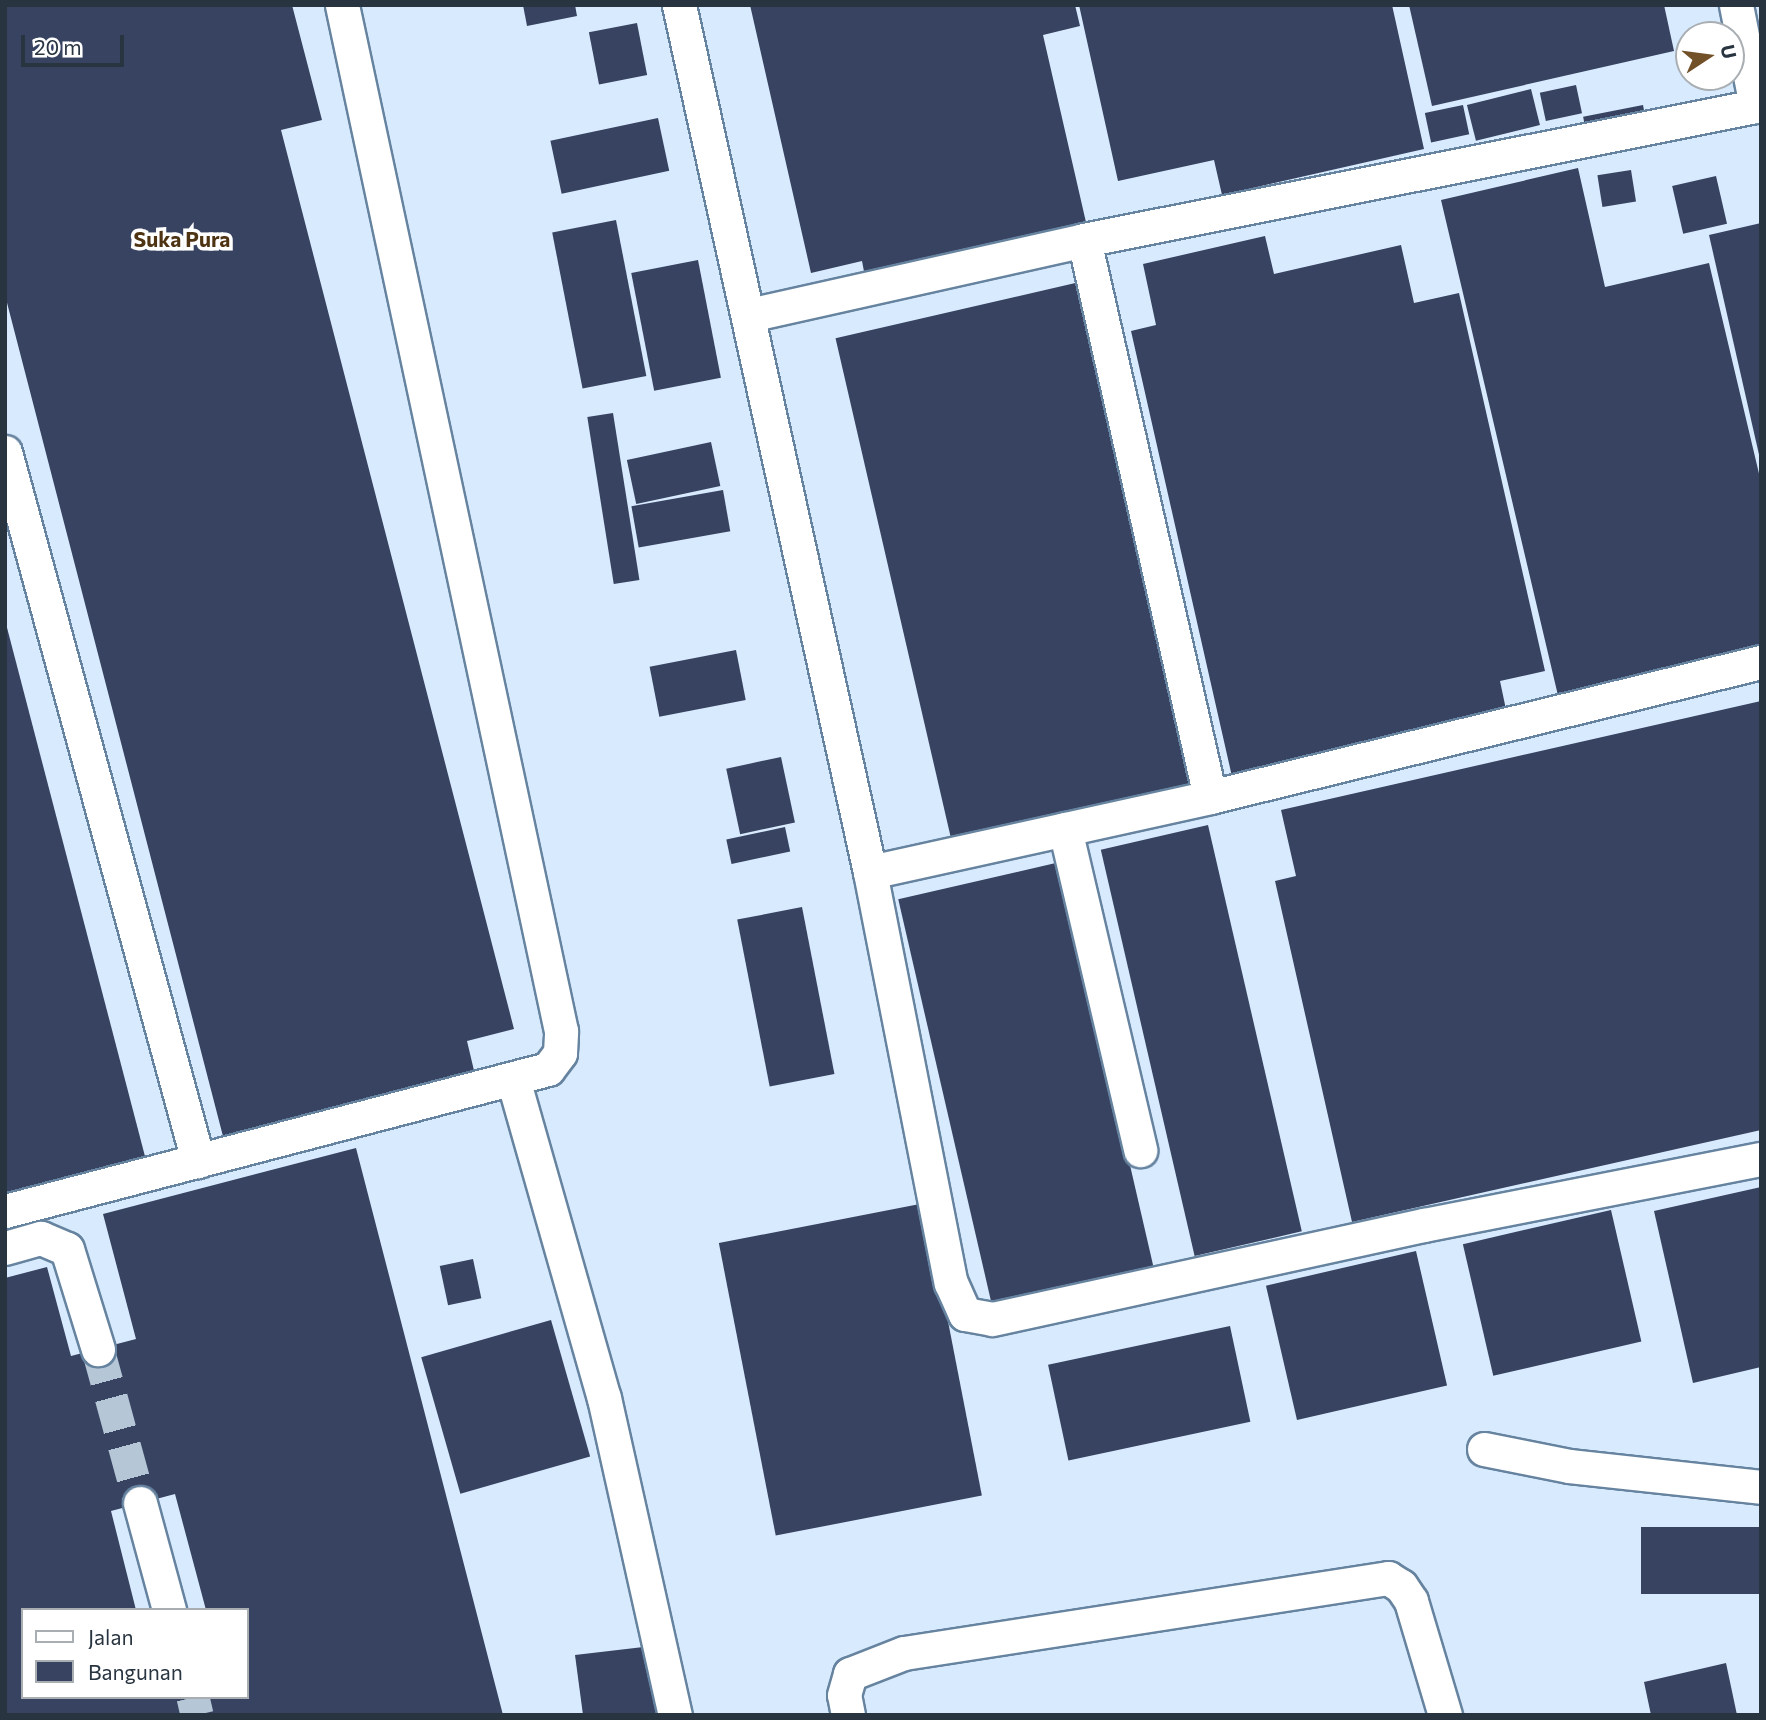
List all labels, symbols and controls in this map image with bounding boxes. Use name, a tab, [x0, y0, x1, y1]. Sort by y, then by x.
scale bar	[24, 21, 128, 65]
north arrow	[1675, 21, 1745, 91]
text: 20 m	[34, 34, 82, 59]
text: U	[1716, 42, 1742, 61]
district label: Suka Pura	[134, 226, 230, 252]
legend	[21, 1608, 248, 1699]
text: Jalan	[88, 1624, 133, 1649]
text: Bangunan	[88, 1659, 183, 1684]

